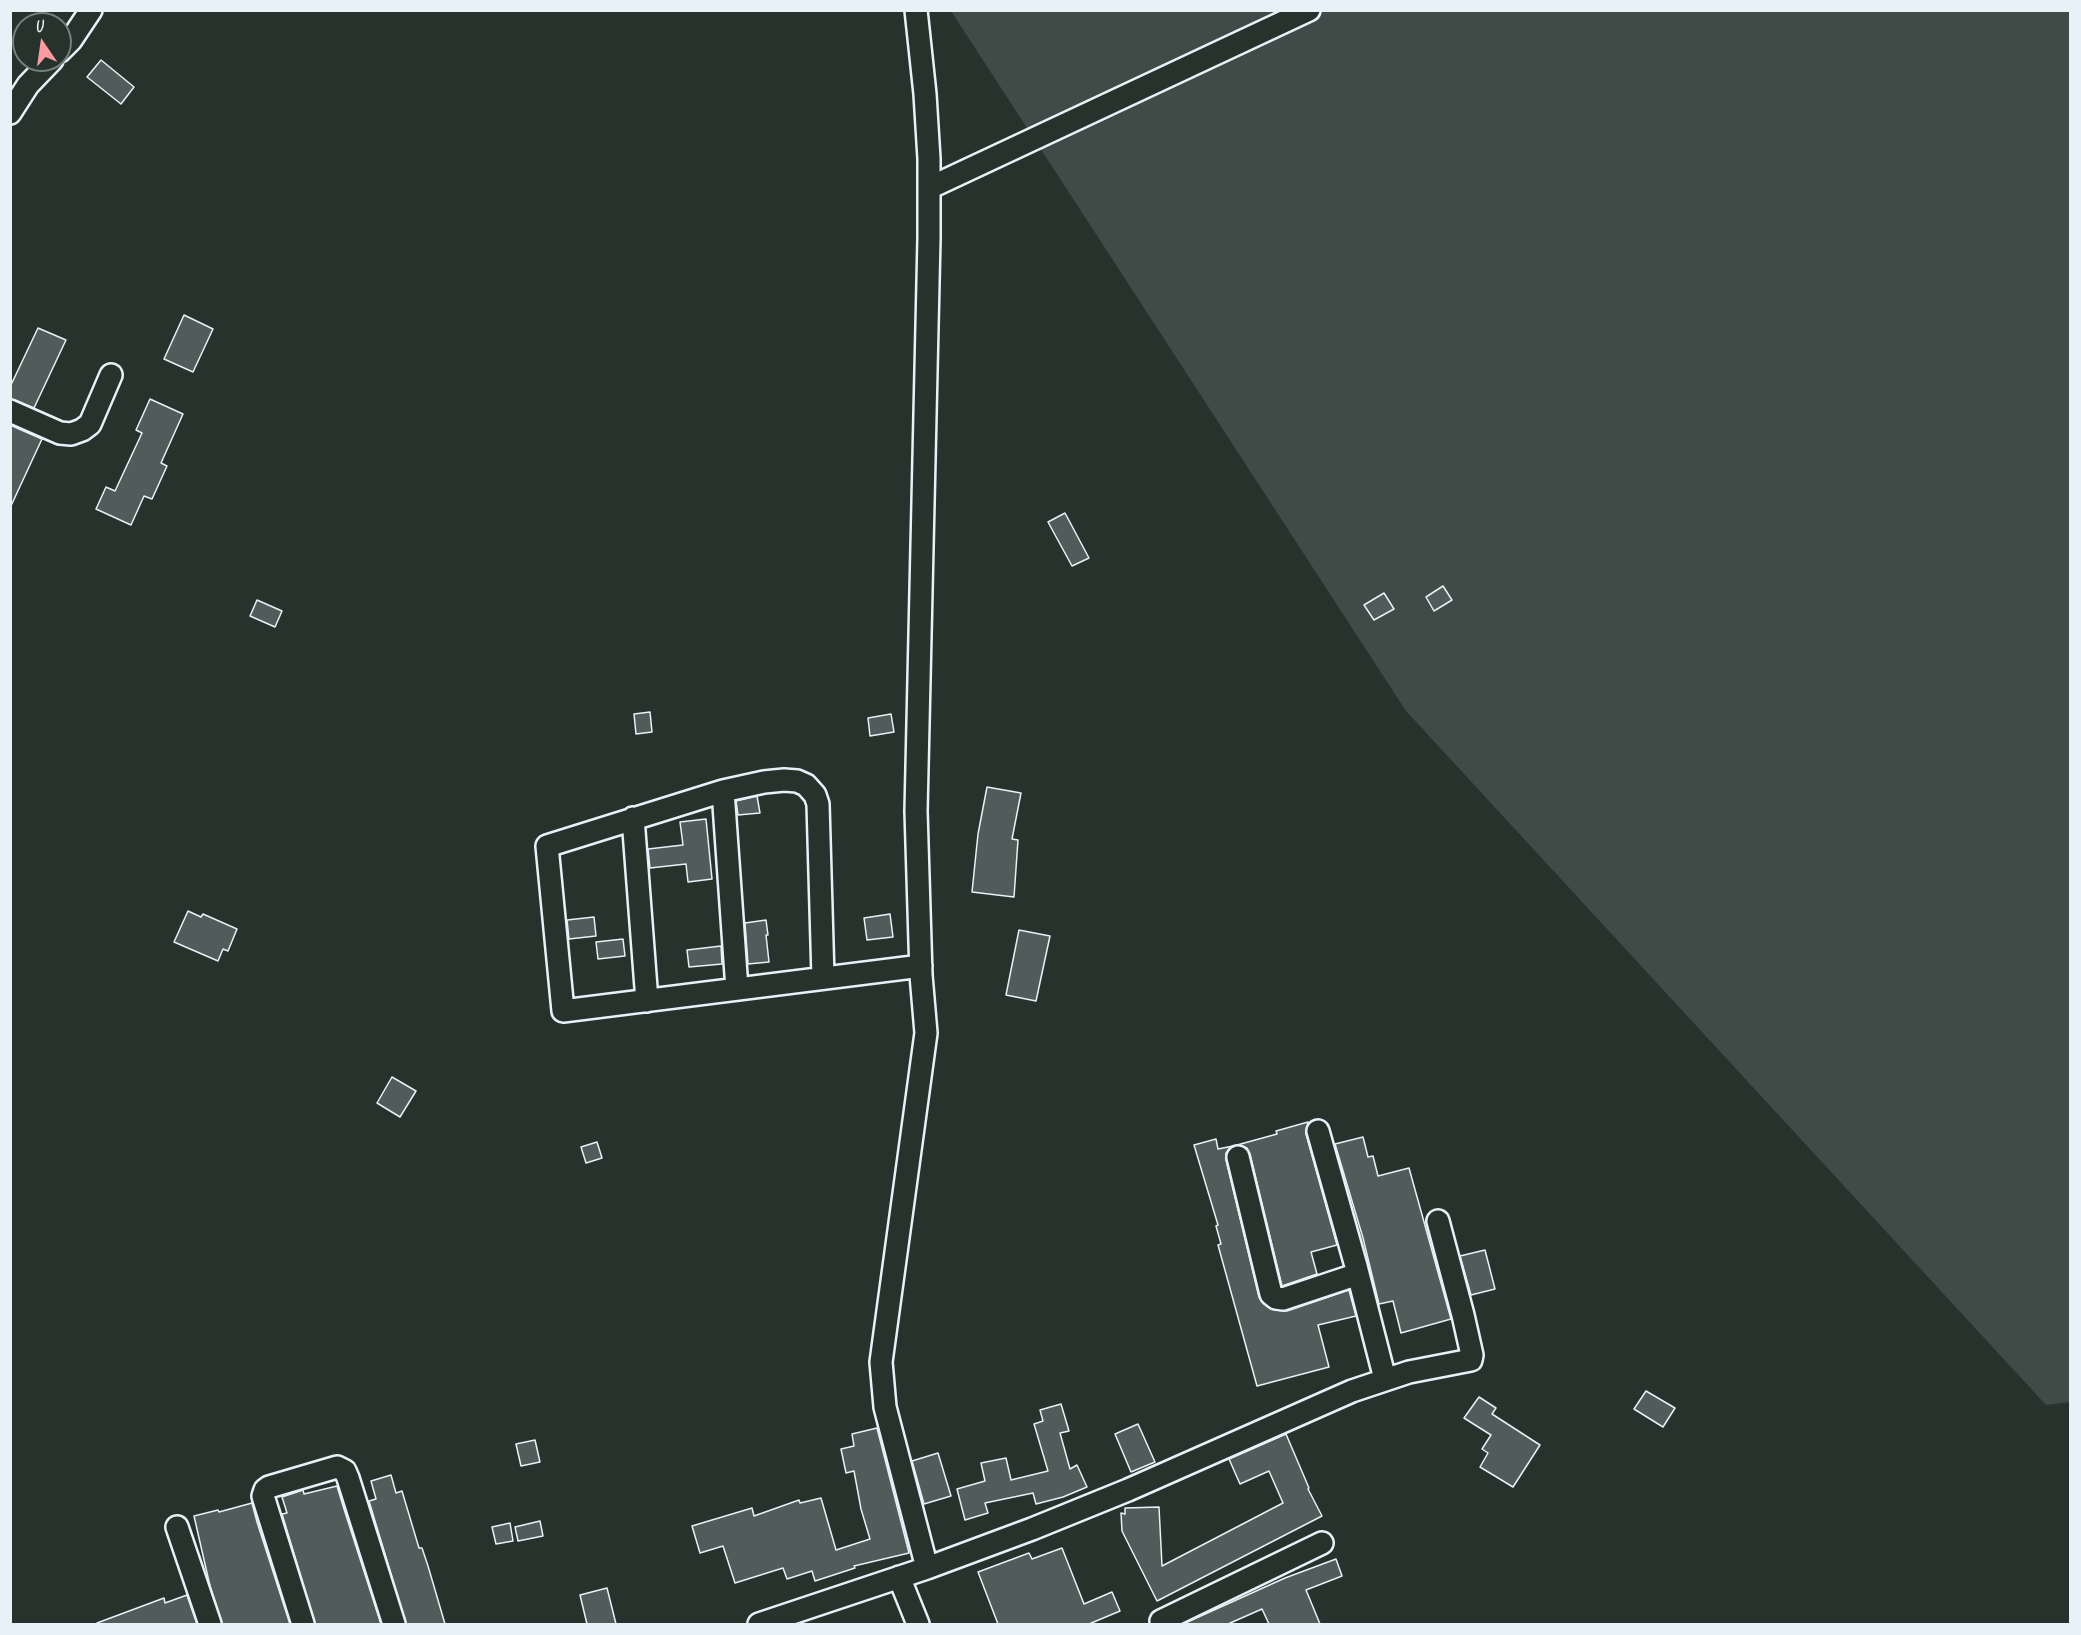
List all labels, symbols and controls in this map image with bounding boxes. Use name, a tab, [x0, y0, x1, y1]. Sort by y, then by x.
north arrow	[12, 12, 72, 72]
text: U	[32, 16, 44, 37]

